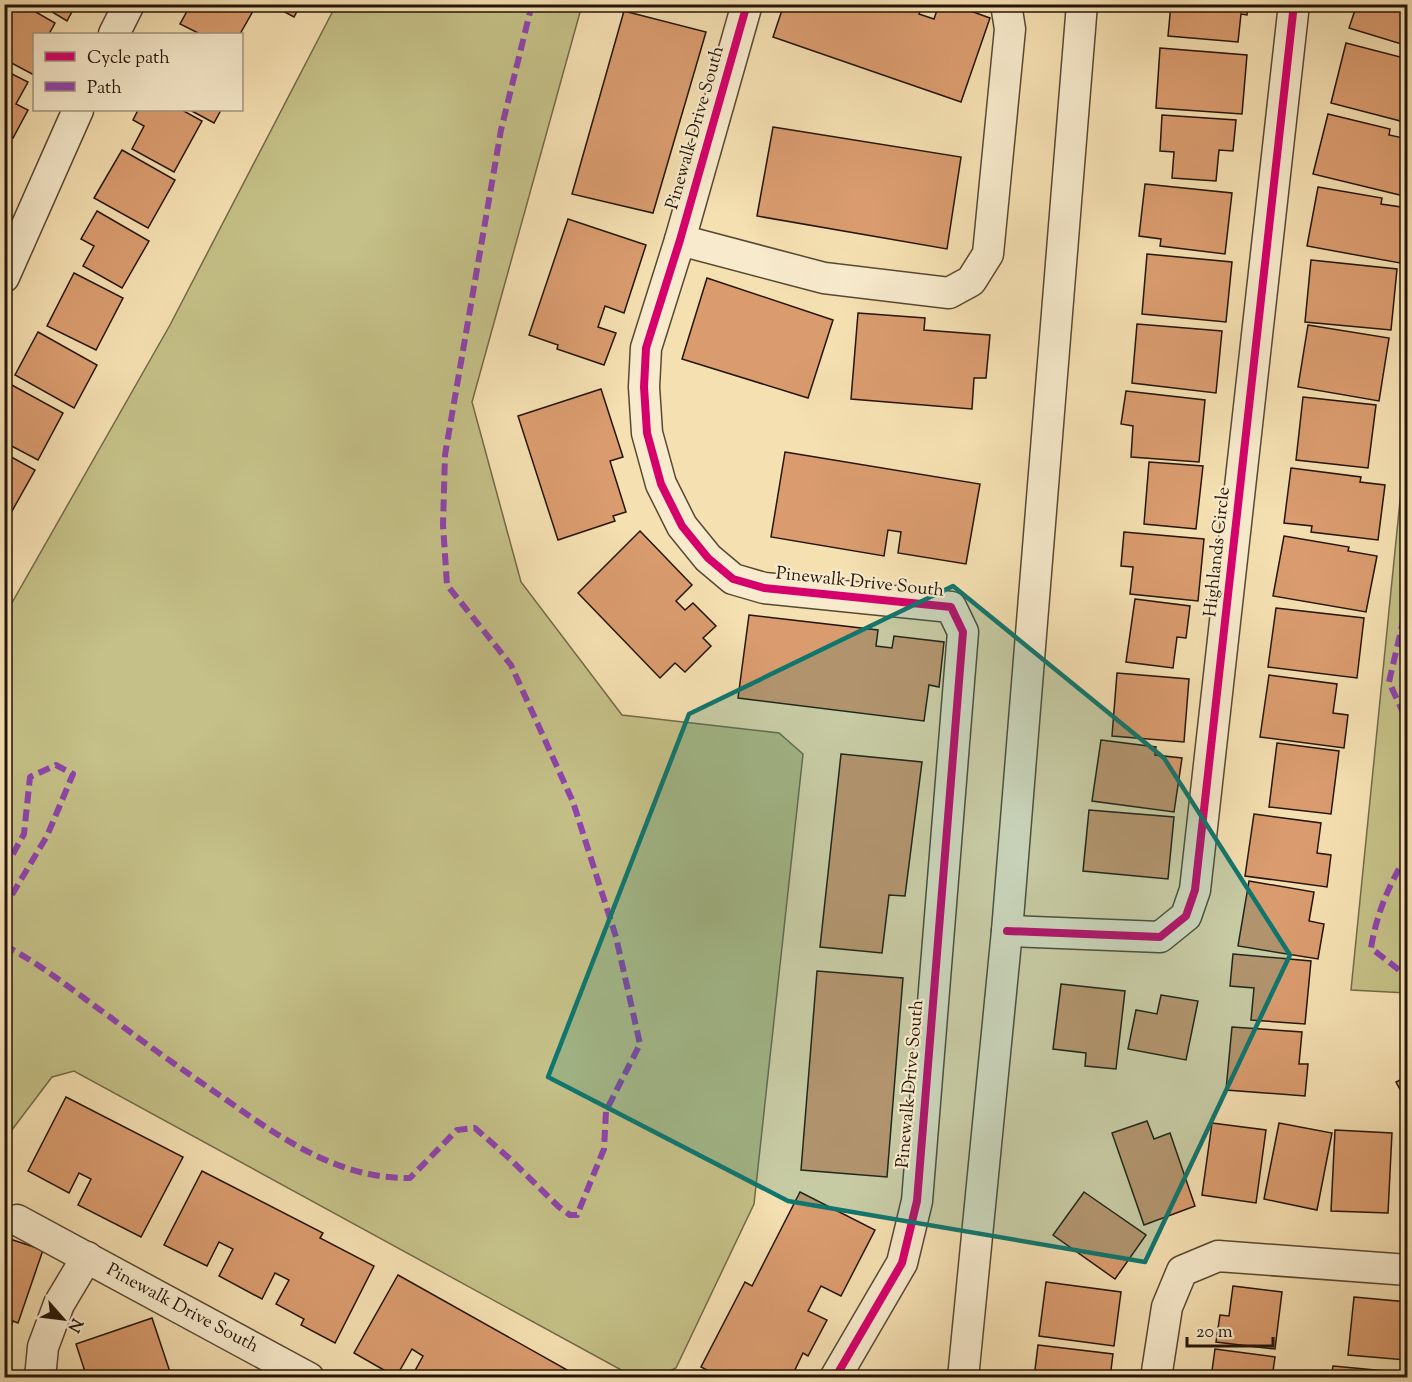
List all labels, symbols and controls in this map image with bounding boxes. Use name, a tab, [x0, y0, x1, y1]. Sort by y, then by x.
legend	[33, 33, 243, 111]
street label: Pinewalk Drive South	[660, 43, 732, 213]
text: Cycle path	[87, 46, 170, 72]
text: Path	[87, 76, 122, 102]
street label: Highlands Circle	[1198, 486, 1238, 618]
street label: Pinewalk Drive South	[775, 561, 946, 605]
street label: Pinewalk Drive South	[891, 998, 931, 1169]
street label: Pinewalk Drive South	[101, 1258, 263, 1360]
north arrow	[33, 1289, 93, 1349]
scale bar	[1187, 1310, 1272, 1348]
text: N	[61, 1314, 87, 1336]
text: 20 m	[1196, 1320, 1233, 1346]

